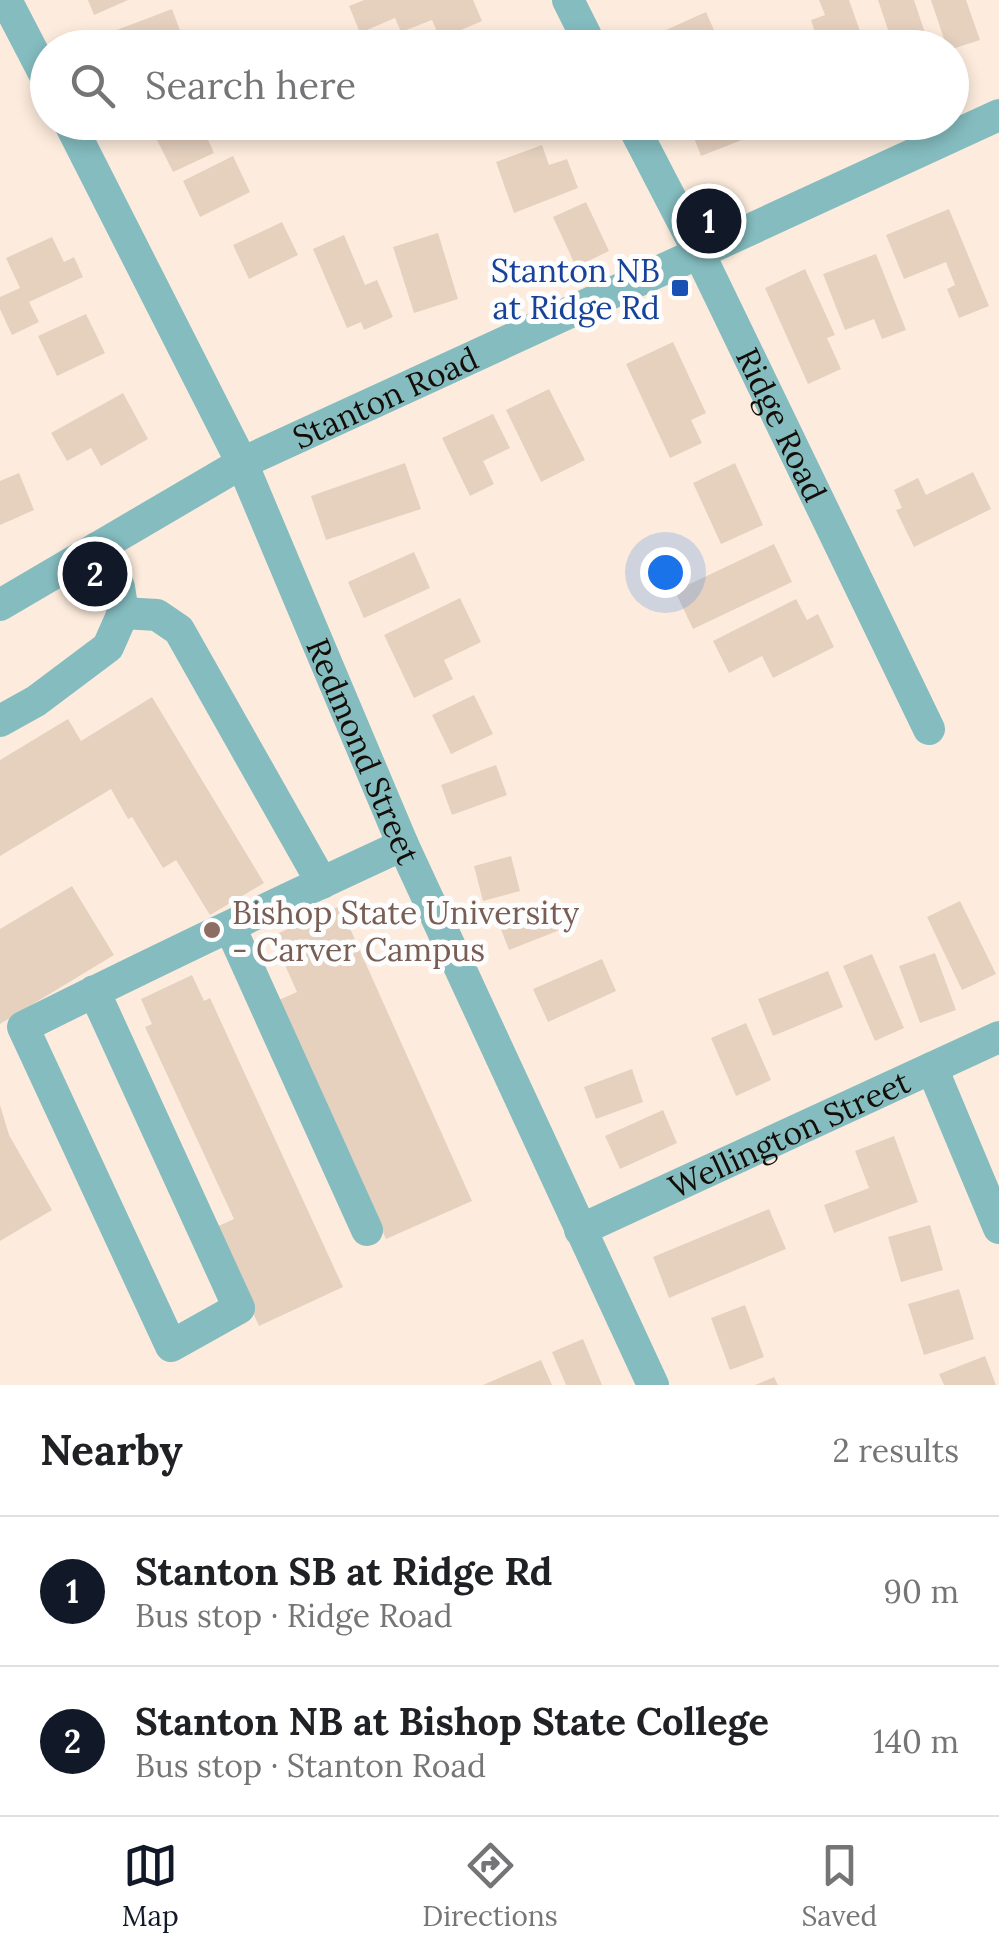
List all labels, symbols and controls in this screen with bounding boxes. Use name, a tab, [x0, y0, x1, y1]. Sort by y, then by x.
search box	[30, 30, 969, 140]
icon: search	[65, 58, 120, 113]
text: Search here	[145, 61, 356, 109]
pin: 1	[676, 184, 742, 258]
place label: Stanton NB at Ridge Rd	[491, 250, 660, 328]
marker: Stanton NB at Ridge Rd	[669, 277, 691, 299]
street label: Stanton Road	[286, 337, 484, 458]
street label: Ridge Road	[727, 341, 836, 508]
pin: 2	[62, 536, 128, 612]
your location	[640, 547, 691, 598]
street label: Redmond Street	[298, 632, 430, 871]
place label: Bishop State University - Carver Campus	[232, 892, 579, 970]
marker: Bishop State University - Carver Campus	[201, 919, 223, 941]
street label: Wellington Street	[662, 1060, 917, 1207]
text: Nearby	[40, 1423, 183, 1477]
text: 2 results	[833, 1430, 959, 1471]
text: Stanton SB at Ridge Rd	[135, 1547, 552, 1595]
text: 1	[66, 1571, 79, 1612]
text: 90 m	[884, 1571, 959, 1612]
text: Bus stop · Ridge Road	[135, 1595, 453, 1636]
text: Stanton NB at Bishop State College	[135, 1697, 769, 1745]
text: 2	[64, 1721, 81, 1762]
text: 140 m	[873, 1721, 959, 1762]
text: Bus stop · Stanton Road	[135, 1745, 486, 1786]
tab: Map	[122, 1838, 179, 1934]
tab: Directions	[422, 1838, 558, 1934]
tab: Saved	[801, 1838, 877, 1934]

